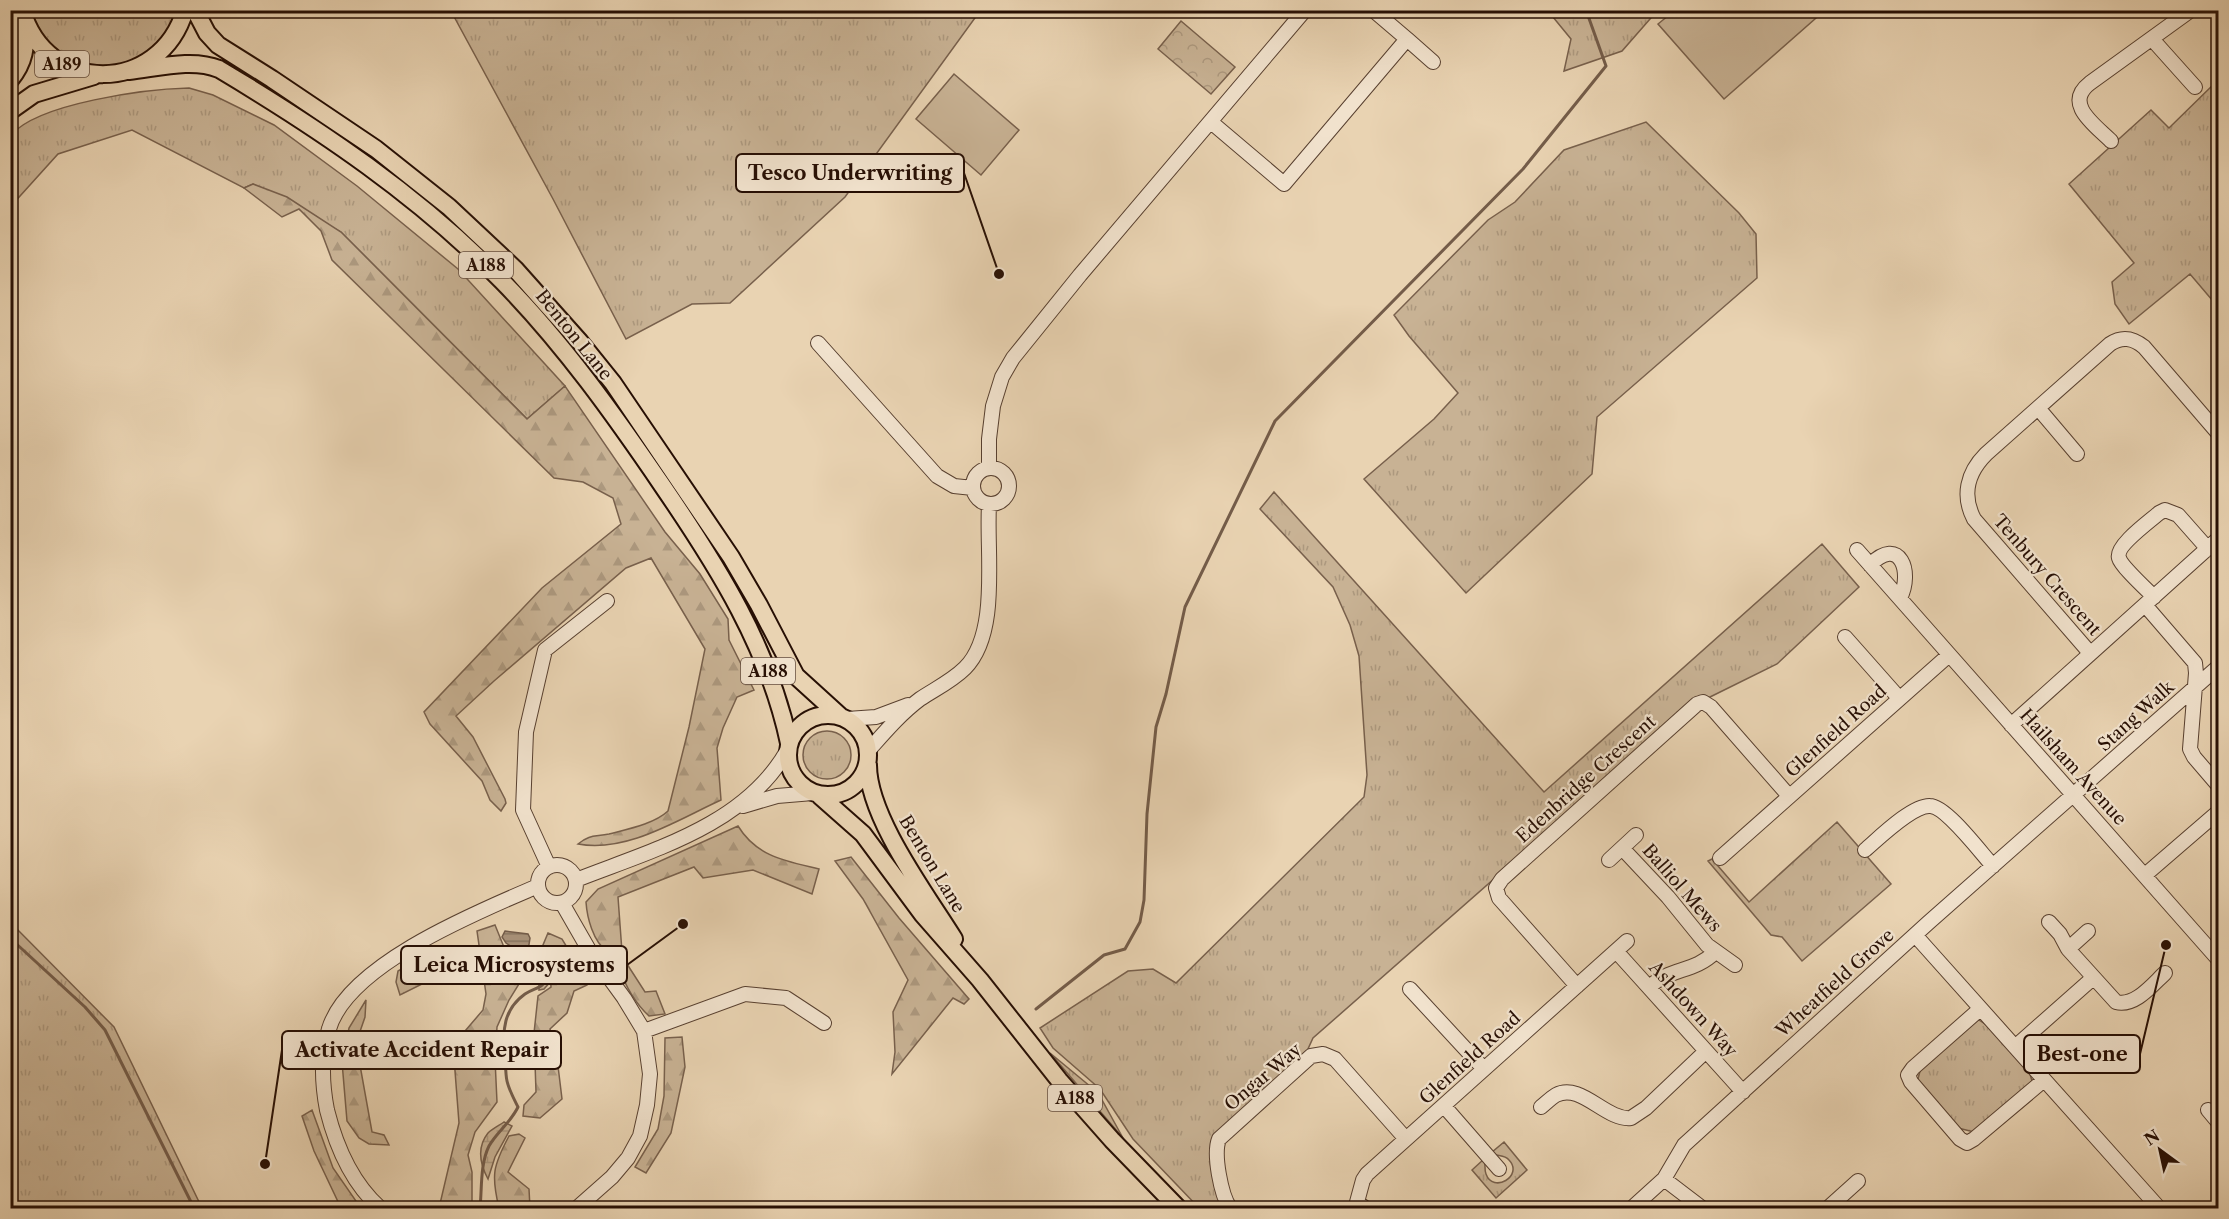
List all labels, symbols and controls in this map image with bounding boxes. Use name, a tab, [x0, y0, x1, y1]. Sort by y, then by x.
road number: A189	[35, 51, 89, 77]
callout: Tesco Underwriting	[736, 154, 964, 192]
text: Tesco Underwriting	[748, 161, 953, 185]
road number: A188	[459, 252, 513, 278]
street label: Benton Lane	[531, 285, 617, 385]
street label: Tenbury Crescent	[1988, 510, 2106, 640]
road number: A188	[741, 658, 795, 684]
street label: Stang Walk	[2093, 675, 2180, 756]
street label: Glenfield Road	[1781, 680, 1891, 782]
street label: Hailsham Avenue	[2015, 704, 2131, 830]
street label: Edenbridge Crescent	[1512, 710, 1661, 847]
street label: Benton Lane	[894, 811, 970, 917]
street label: Balliol Mews	[1638, 840, 1726, 936]
street label: Wheatfield Grove	[1771, 924, 1899, 1043]
callout: Leica Microsystems	[401, 946, 627, 984]
text: Leica Microsystems	[413, 953, 615, 977]
street label: Ashdown Way	[1644, 956, 1742, 1062]
street label: Glenfield Road	[1415, 1007, 1525, 1109]
callout: Activate Accident Repair	[282, 1031, 561, 1069]
callout: Best-one	[2024, 1035, 2140, 1073]
text: Activate Accident Repair	[294, 1038, 549, 1062]
street label: Ongar Way	[1220, 1038, 1307, 1116]
text: Best-one	[2036, 1042, 2128, 1066]
road number: A188	[1048, 1085, 1102, 1111]
north arrow	[2130, 1120, 2190, 1180]
text: N	[2141, 1125, 2163, 1150]

